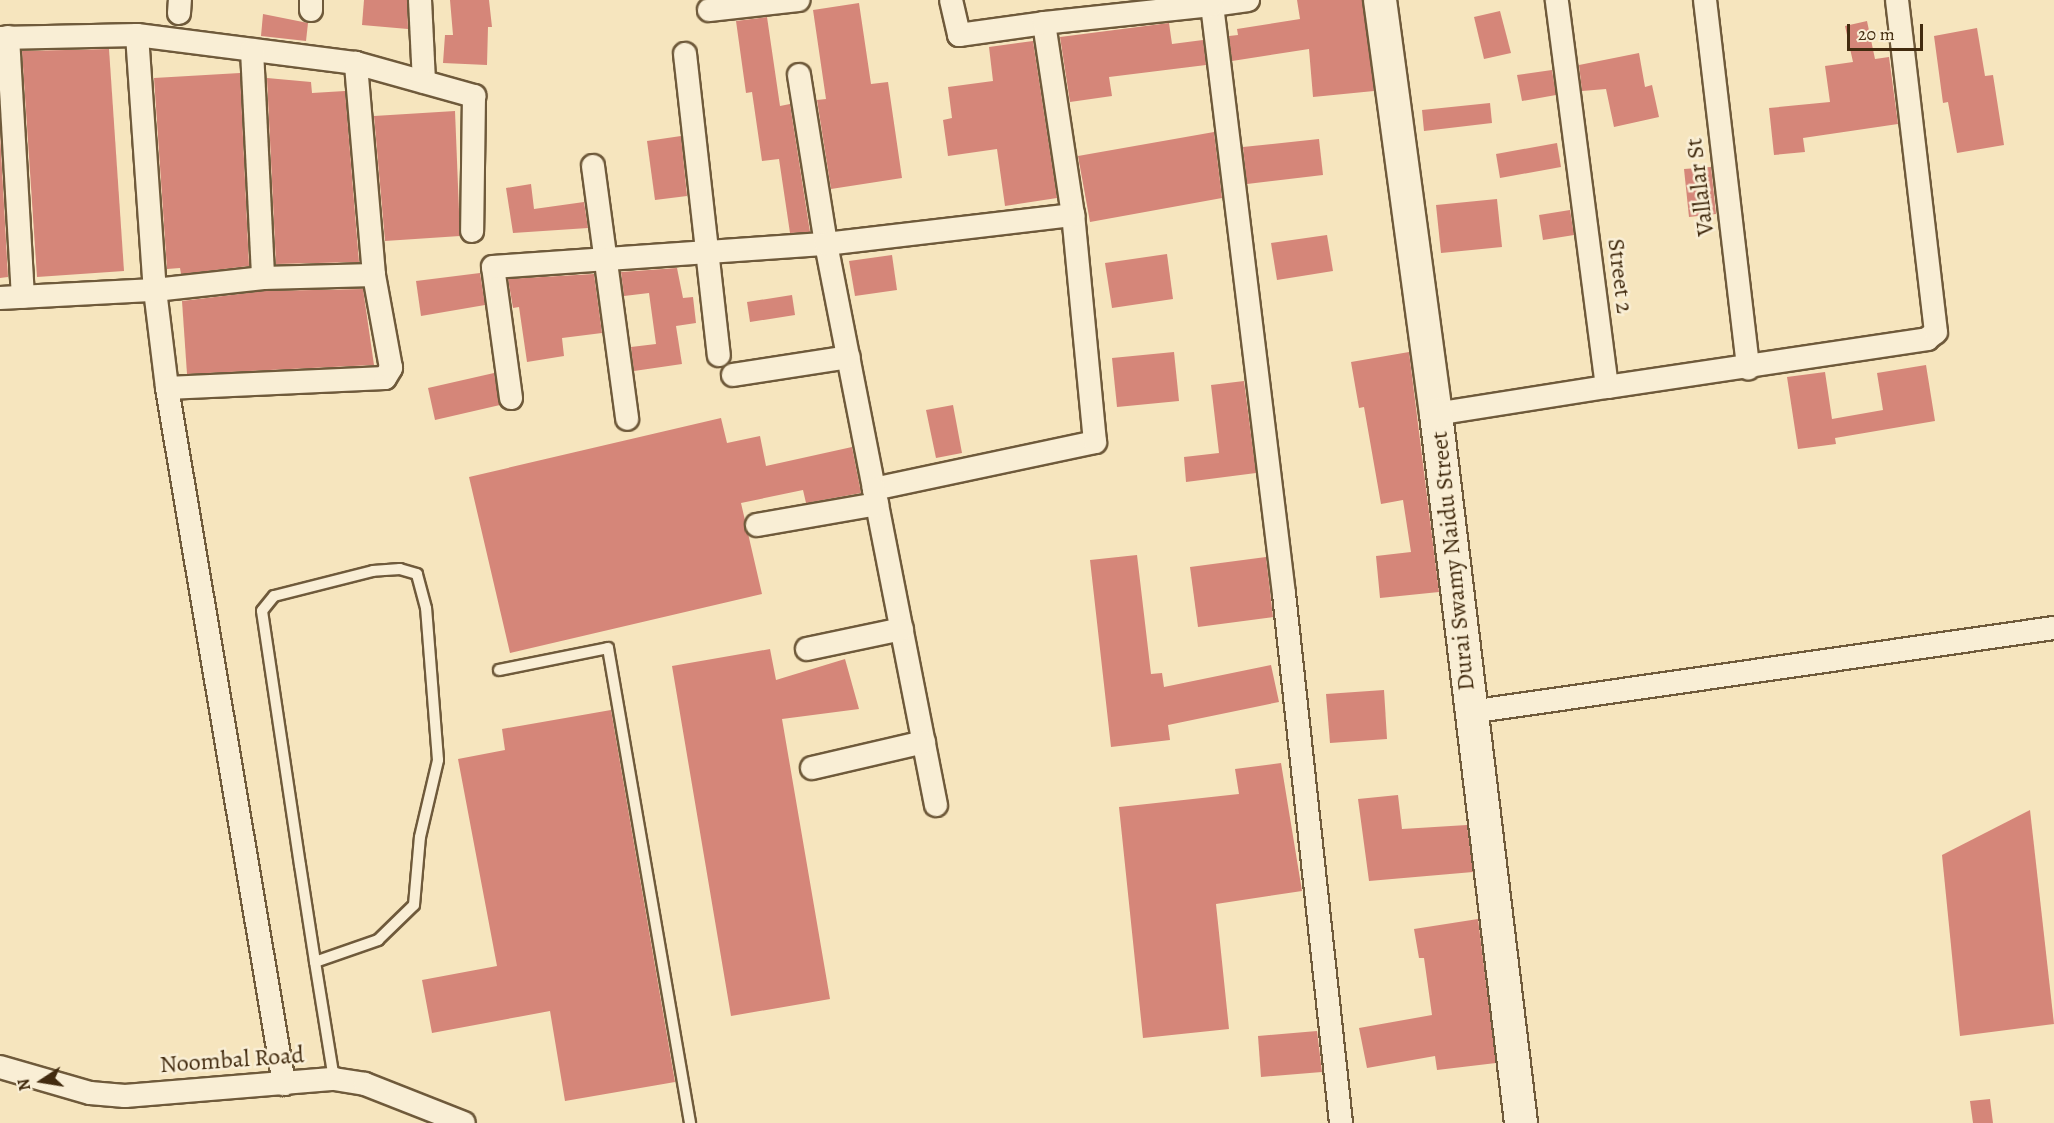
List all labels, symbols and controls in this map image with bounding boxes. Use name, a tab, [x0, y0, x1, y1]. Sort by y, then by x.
scale bar	[1850, 12, 1926, 50]
text: 20 m	[1858, 22, 1895, 46]
street label: Vallalar St	[1680, 136, 1720, 238]
street label: Street 2	[1601, 237, 1639, 315]
street label: Durai Swamy Naidu Street	[1425, 430, 1481, 692]
street label: Noombal Road	[159, 1041, 305, 1079]
north arrow	[12, 1051, 72, 1111]
text: N	[12, 1077, 36, 1093]

